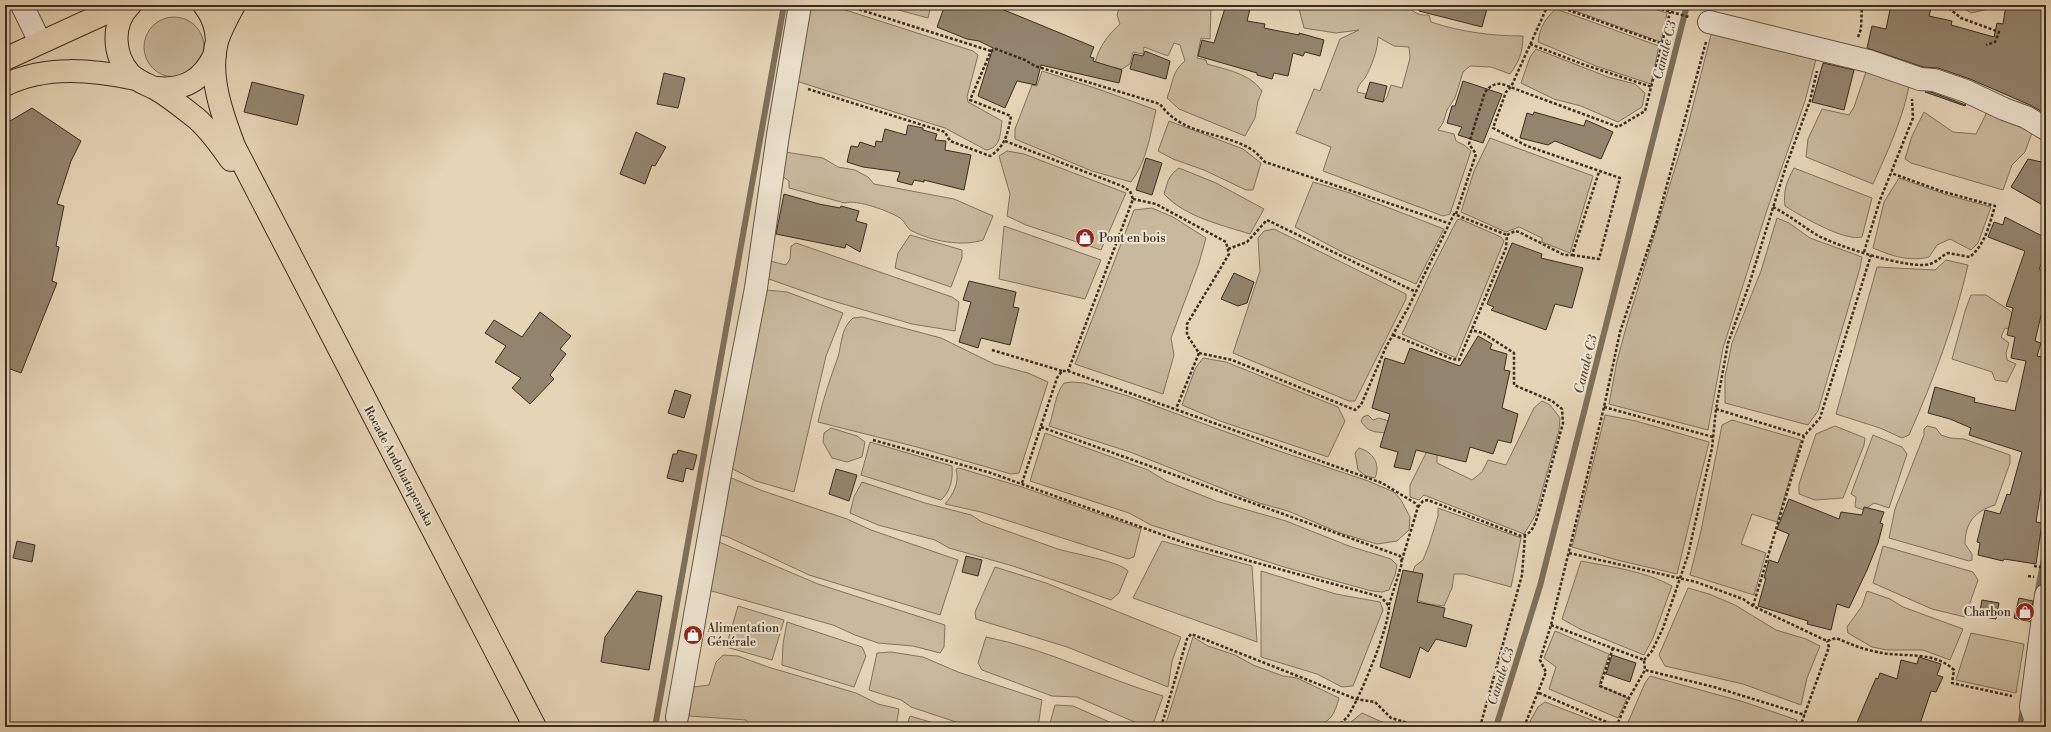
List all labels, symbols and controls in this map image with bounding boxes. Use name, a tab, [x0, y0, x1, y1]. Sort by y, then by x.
water label: Canale C3	[1650, 18, 1680, 81]
shop icon: Pont en bois	[1074, 227, 1096, 249]
place label: Pont en bois	[1099, 231, 1166, 246]
water label: Canale C3	[1571, 332, 1601, 395]
street label: Rocade Andohatapenaka	[360, 404, 437, 530]
shop icon: Charbon	[2014, 601, 2036, 623]
place label: Charbon	[1964, 605, 2011, 620]
place label: Alimentation Générale	[706, 621, 779, 650]
shop icon: Alimentation Générale	[682, 624, 704, 646]
water label: Canale C3	[1484, 645, 1518, 707]

